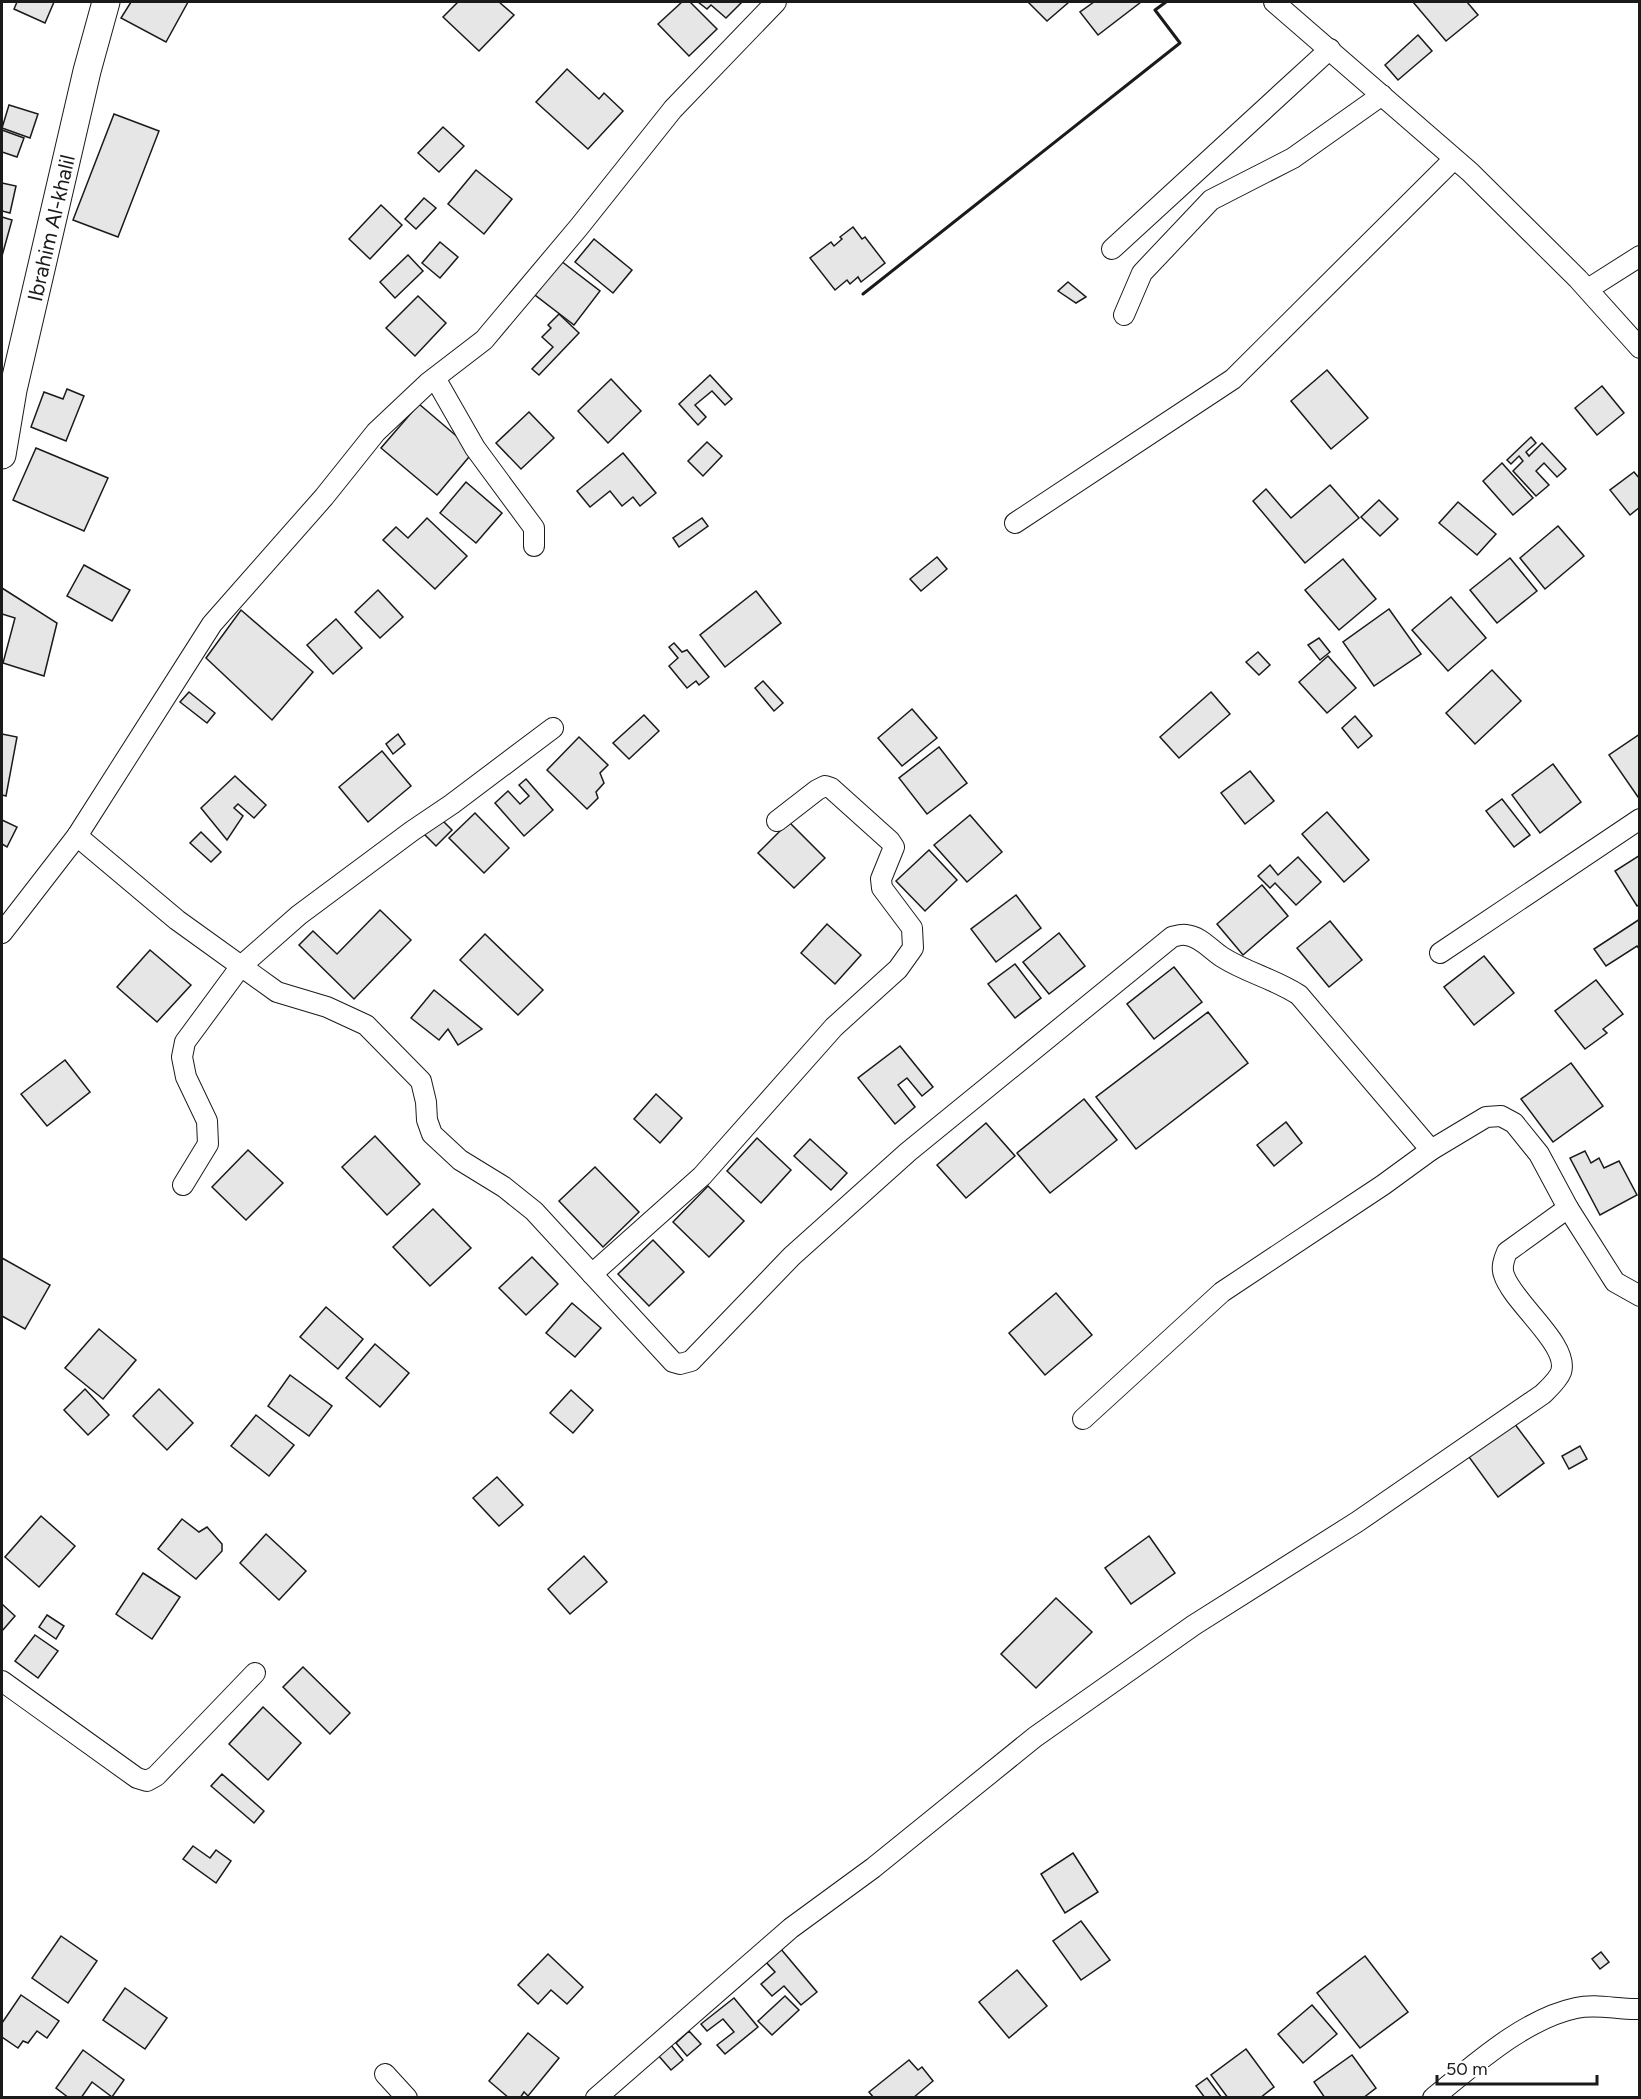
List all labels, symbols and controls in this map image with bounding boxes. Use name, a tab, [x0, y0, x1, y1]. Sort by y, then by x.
street label: Ibrahim Al-khalil	[22, 152, 80, 304]
scale bar	[1437, 2048, 1598, 2086]
text: 50 m	[1446, 2058, 1488, 2080]

